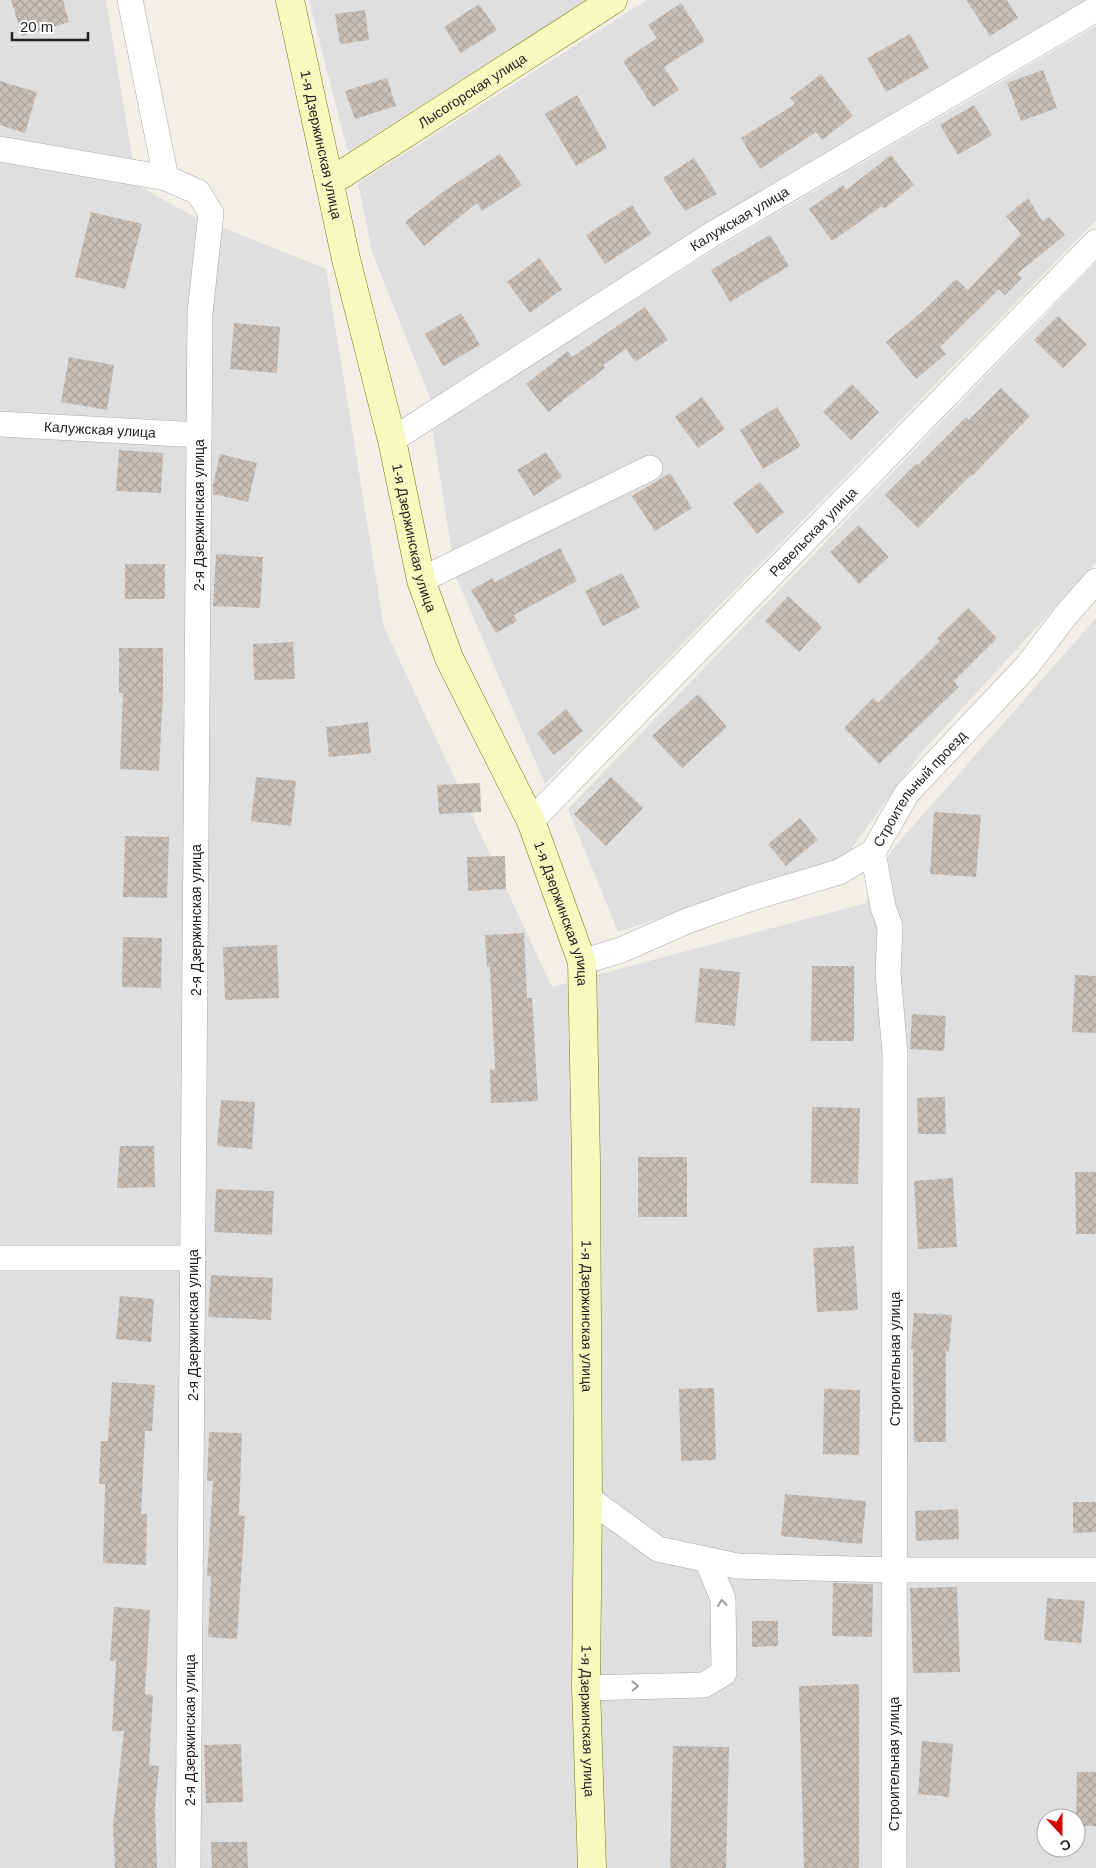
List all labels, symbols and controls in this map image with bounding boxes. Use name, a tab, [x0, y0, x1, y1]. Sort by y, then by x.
scale bar	[12, 10, 89, 42]
text: 20 m	[20, 18, 53, 35]
street label: Лысогорская улица	[415, 50, 530, 131]
street label: 1-я Дзержинская улица	[297, 69, 345, 221]
street label: Калужская улица	[687, 183, 792, 254]
street label: Калужская улица	[44, 418, 156, 441]
street label: 2-я Дзержинская улица	[191, 439, 207, 591]
street label: 1-я Дзержинская улица	[389, 462, 440, 614]
street label: Ревельская улица	[766, 484, 860, 580]
street label: Строительный проезд	[870, 727, 970, 850]
street label: 1-я Дзержинская улица	[531, 839, 590, 986]
street label: 2-я Дзержинская улица	[188, 844, 204, 996]
street label: 1-я Дзержинская улица	[578, 1240, 595, 1392]
street label: 2-я Дзержинская улица	[185, 1249, 201, 1401]
street label: Строительная улица	[887, 1292, 903, 1426]
one-way arrow	[717, 1599, 728, 1607]
street label: 1-я Дзержинская улица	[578, 1645, 598, 1797]
street label: 2-я Дзержинская улица	[182, 1654, 198, 1806]
one-way arrow	[631, 1681, 639, 1692]
street label: Строительная улица	[886, 1697, 902, 1831]
north arrow	[1036, 1808, 1086, 1858]
text: С	[1058, 1836, 1073, 1854]

